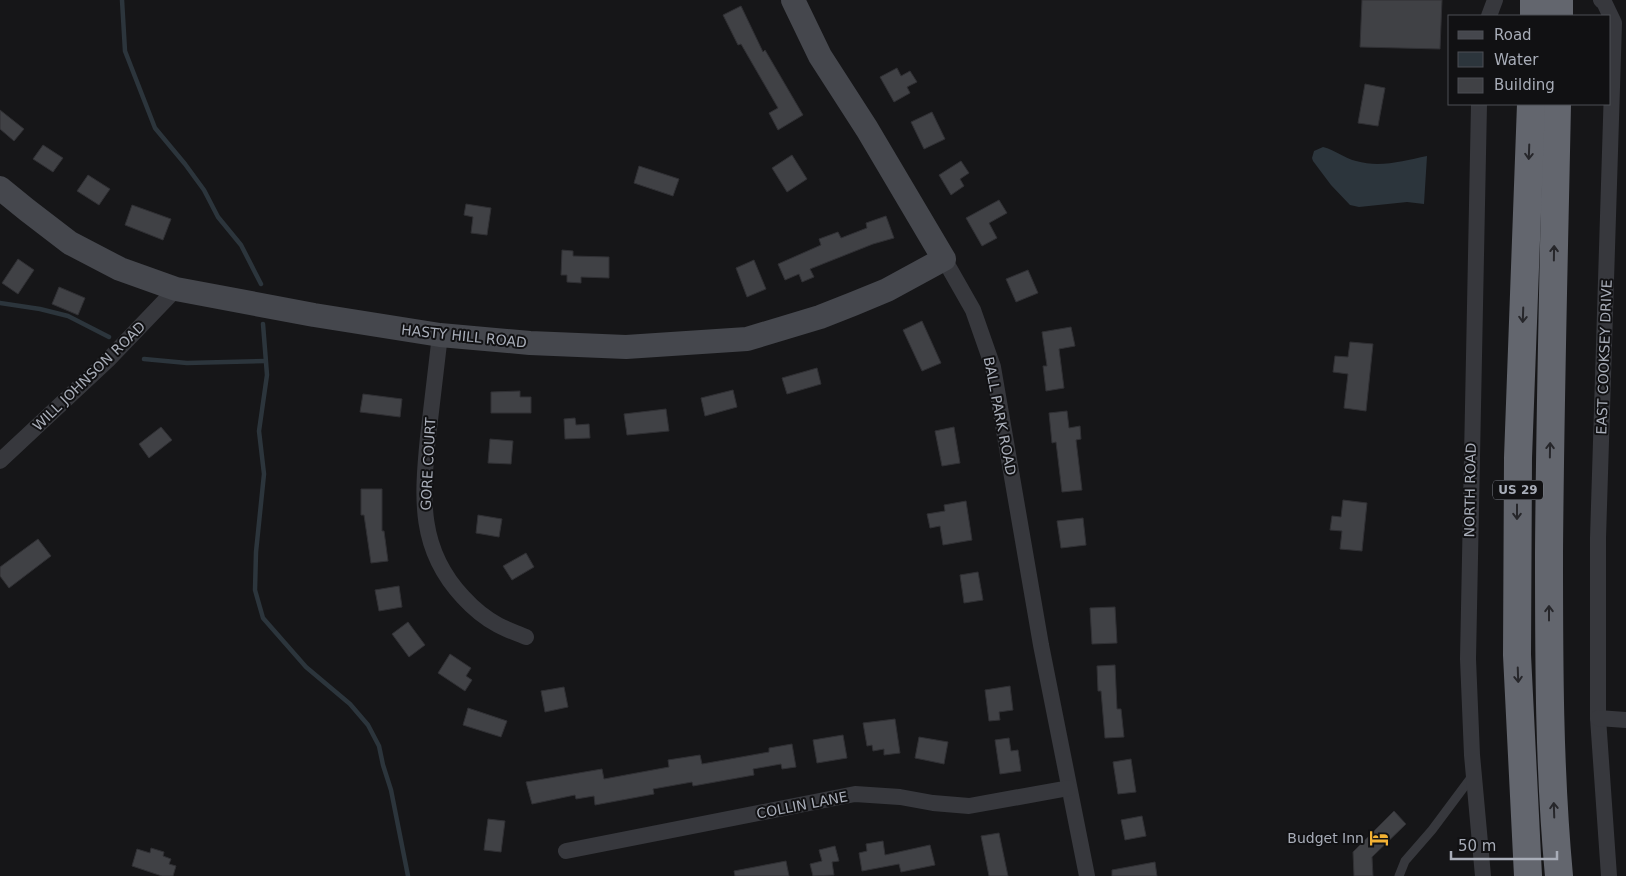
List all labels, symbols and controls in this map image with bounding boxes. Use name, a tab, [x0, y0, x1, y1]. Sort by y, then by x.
legend	[1448, 15, 1611, 105]
text: Road	[1494, 26, 1532, 44]
text: Water	[1494, 51, 1539, 69]
text: Building	[1494, 76, 1555, 94]
one-way arrow	[1524, 144, 1534, 160]
one-way arrow	[1549, 245, 1559, 261]
street label: EAST COOKSEY DRIVE	[1593, 279, 1615, 435]
one-way arrow	[1518, 306, 1528, 323]
street label: WILL JOHNSON ROAD	[30, 318, 148, 434]
street label: HASTY HILL ROAD	[400, 321, 528, 351]
street label: BALL PARK ROAD	[981, 355, 1019, 477]
street label: GORE COURT	[418, 417, 438, 511]
one-way arrow	[1545, 442, 1555, 458]
street label: NORTH ROAD	[1461, 443, 1479, 537]
road number: US 29	[1493, 480, 1543, 500]
one-way arrow	[1513, 504, 1522, 520]
one-way arrow	[1544, 605, 1554, 621]
one-way arrow	[1514, 666, 1523, 682]
street label: COLLIN LANE	[755, 788, 849, 822]
one-way arrow	[1549, 802, 1559, 818]
hotel icon: Budget Inn	[1368, 827, 1390, 849]
scale bar	[1451, 828, 1557, 860]
place label: Budget Inn	[1287, 830, 1364, 846]
text: 50 m	[1458, 837, 1496, 855]

